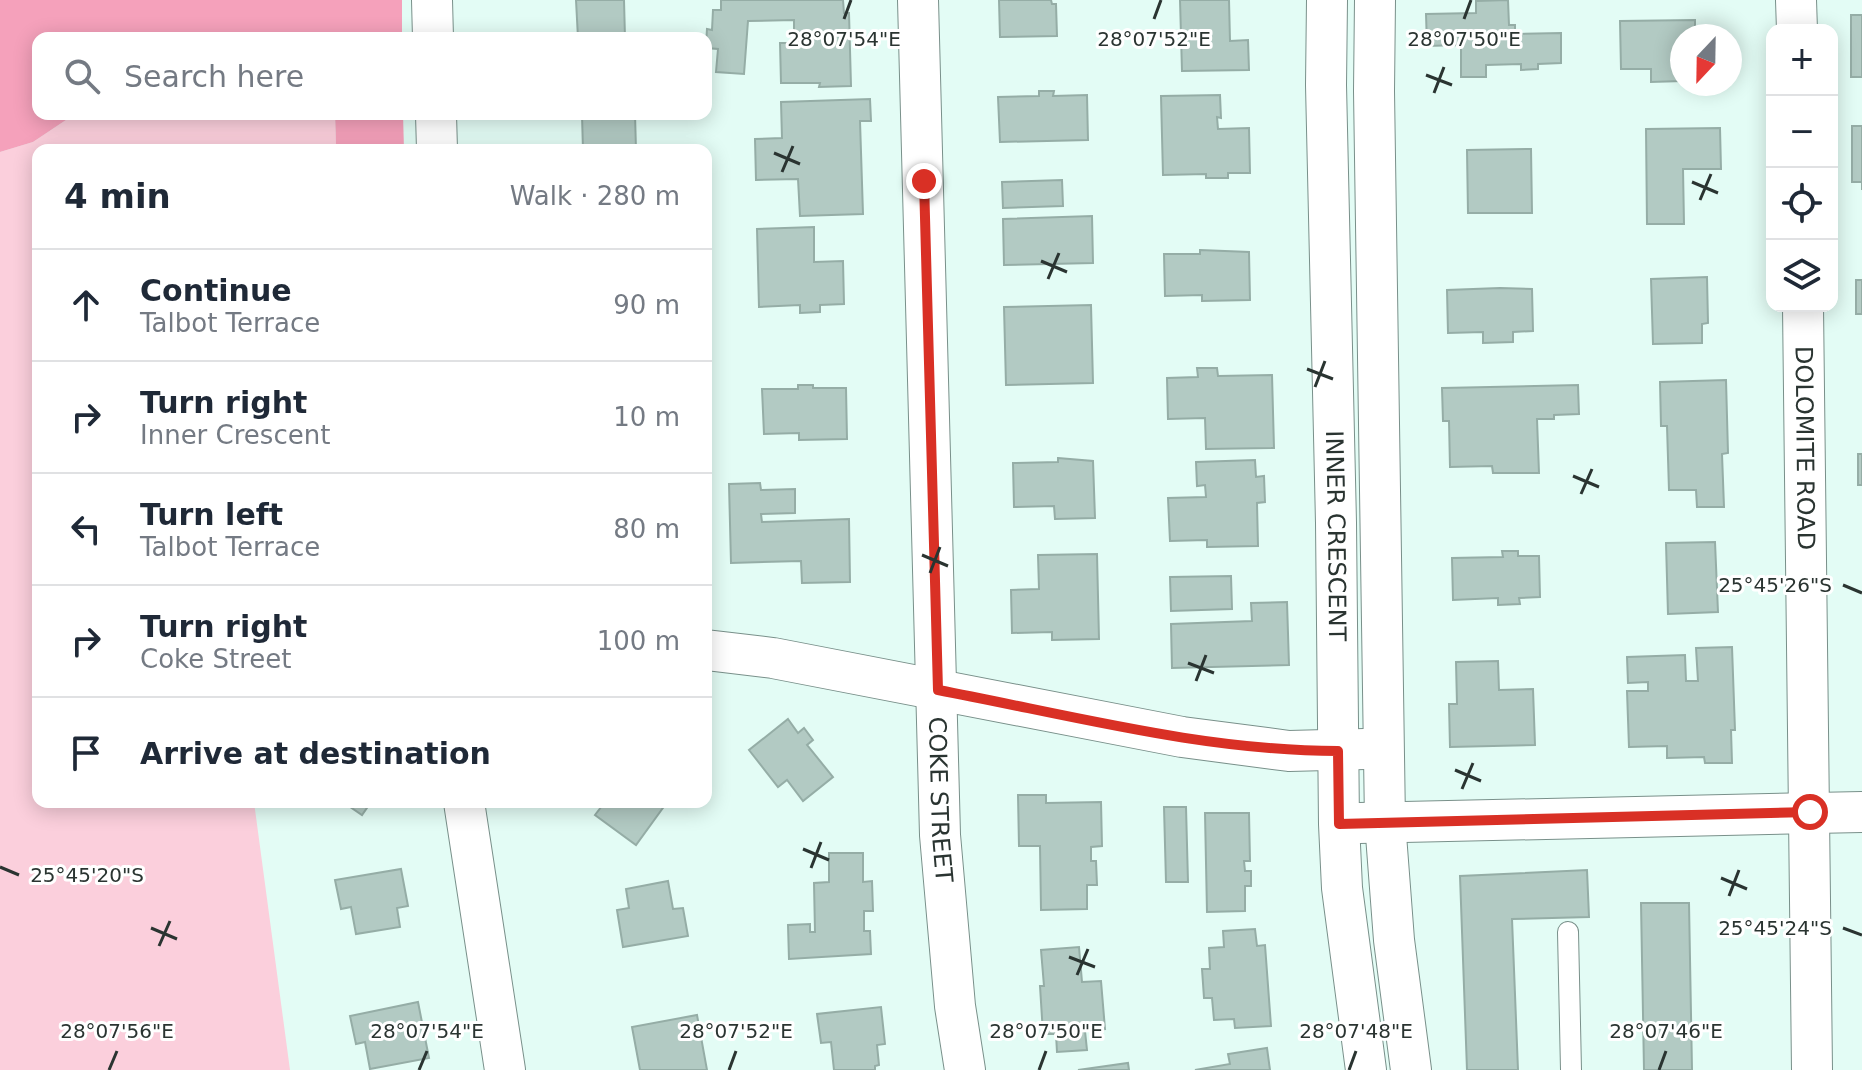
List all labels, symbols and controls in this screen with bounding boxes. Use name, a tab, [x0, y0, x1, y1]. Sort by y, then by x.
north arrow	[1670, 24, 1742, 96]
map controls	[1766, 24, 1838, 312]
button: +	[1766, 24, 1838, 96]
text: 28°07'54"E	[787, 27, 901, 51]
text: 28°07'52"E	[1097, 27, 1211, 51]
text: 28°07'50"E	[1407, 27, 1521, 51]
search box	[32, 32, 712, 120]
icon: search	[60, 54, 104, 98]
text: Search here	[124, 59, 304, 94]
button: −	[1766, 96, 1838, 168]
route end	[906, 163, 942, 199]
button: locate	[1766, 168, 1838, 240]
text: 4 min	[64, 176, 171, 216]
text: Walk · 280 m	[510, 181, 680, 211]
button: layers	[1766, 240, 1838, 312]
text: Continue	[140, 273, 292, 308]
icon: ahead	[64, 283, 108, 327]
text: 90 m	[613, 290, 680, 320]
text: Talbot Terrace	[140, 308, 320, 338]
street label: DOLOMITE ROAD	[1789, 346, 1820, 550]
text: Turn right	[140, 385, 307, 420]
icon: right	[64, 395, 108, 439]
text: 10 m	[613, 402, 680, 432]
text: Inner Crescent	[140, 420, 330, 450]
street label: INNER CRESCENT	[1320, 430, 1351, 642]
text: Turn left	[140, 497, 283, 532]
icon: left	[64, 507, 108, 551]
text: 80 m	[613, 514, 680, 544]
text: Talbot Terrace	[140, 532, 320, 562]
text: 25°45'26"S	[1718, 573, 1832, 597]
text: Turn right	[140, 609, 307, 644]
icon: right	[64, 619, 108, 663]
text: 100 m	[597, 626, 680, 656]
text: Coke Street	[140, 644, 291, 674]
street label: COKE STREET	[923, 716, 958, 884]
icon: arrive	[64, 731, 108, 775]
text: Arrive at destination	[140, 736, 491, 771]
route start	[1792, 794, 1828, 830]
text: 25°45'20"S	[30, 863, 144, 887]
text: 25°45'24"S	[1718, 916, 1832, 940]
text: 28°07'56"E	[60, 1019, 174, 1043]
text: 28°07'54"E	[370, 1019, 484, 1043]
text: 28°07'52"E	[679, 1019, 793, 1043]
text: 28°07'50"E	[989, 1019, 1103, 1043]
text: 28°07'48"E	[1299, 1019, 1413, 1043]
text: 28°07'46"E	[1609, 1019, 1723, 1043]

